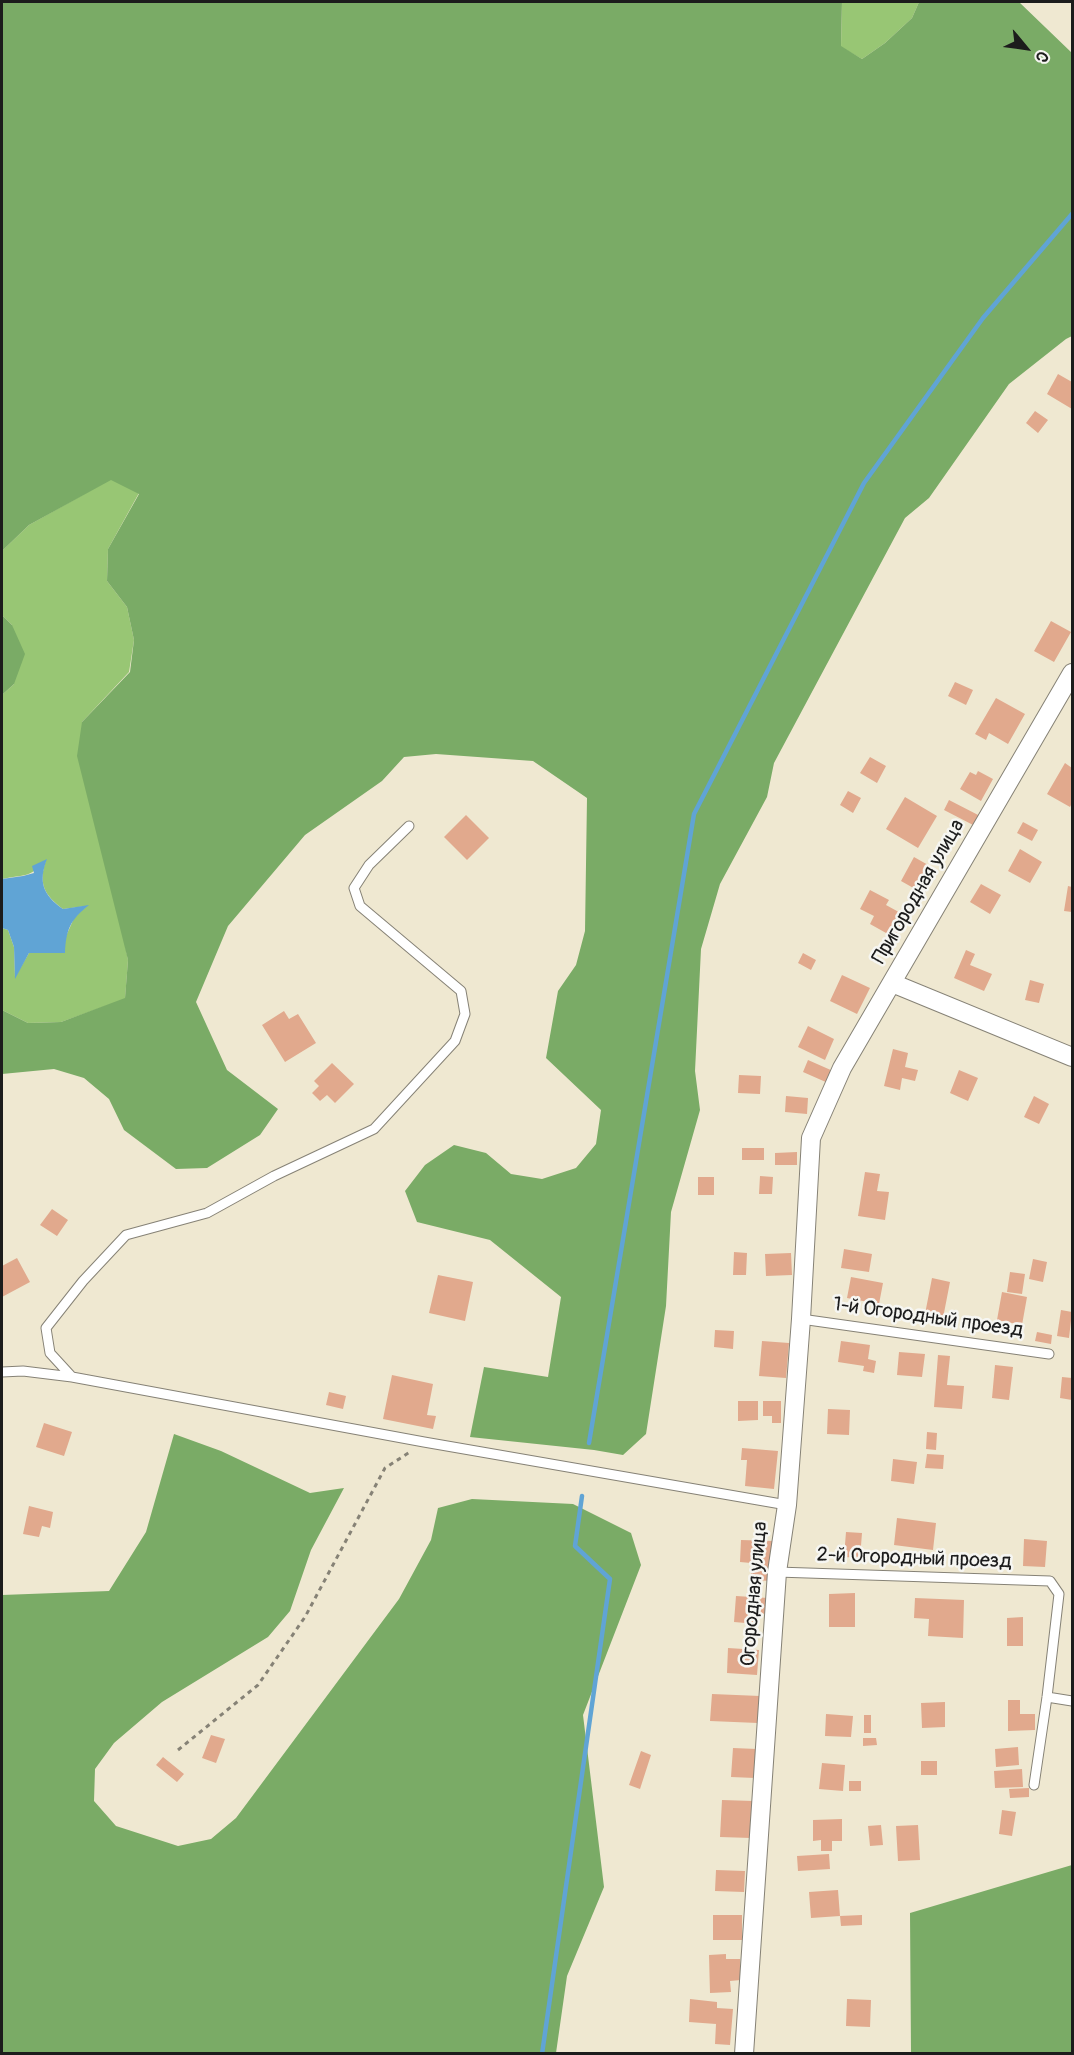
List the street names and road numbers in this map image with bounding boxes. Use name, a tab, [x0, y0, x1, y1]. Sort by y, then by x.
street label: Пригородная улица	[868, 815, 970, 969]
street label: 1-й Огородный проезд	[832, 1293, 1024, 1343]
street label: Огородная улица	[737, 1521, 773, 1667]
street label: 2-й Огородный проезд	[816, 1544, 1012, 1574]

